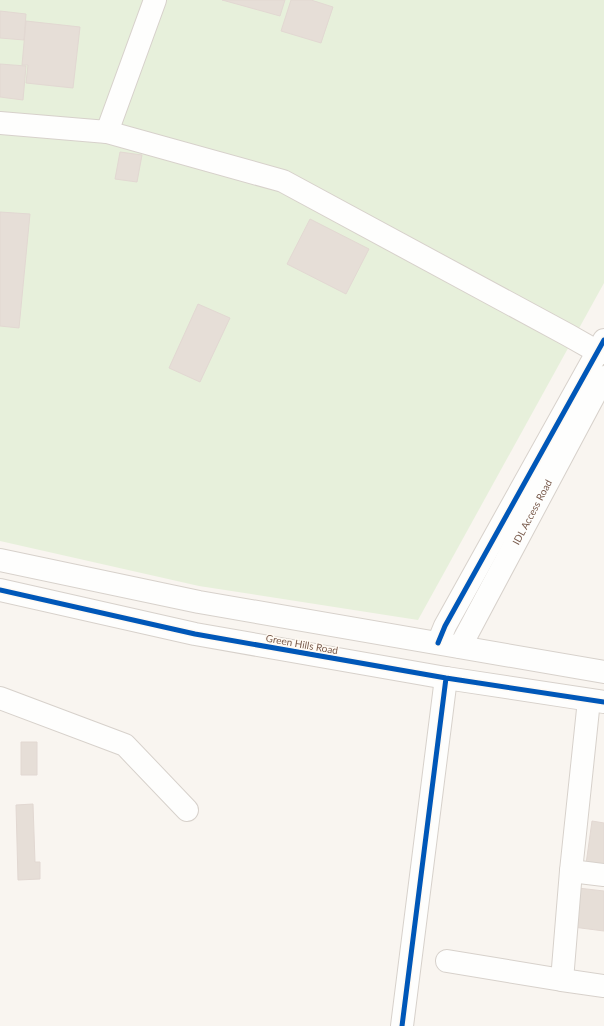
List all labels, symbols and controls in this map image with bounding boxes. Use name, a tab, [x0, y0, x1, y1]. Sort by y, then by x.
street label: IDL Access Road	[510, 477, 554, 547]
street label: Green Hills Road	[265, 632, 339, 656]

